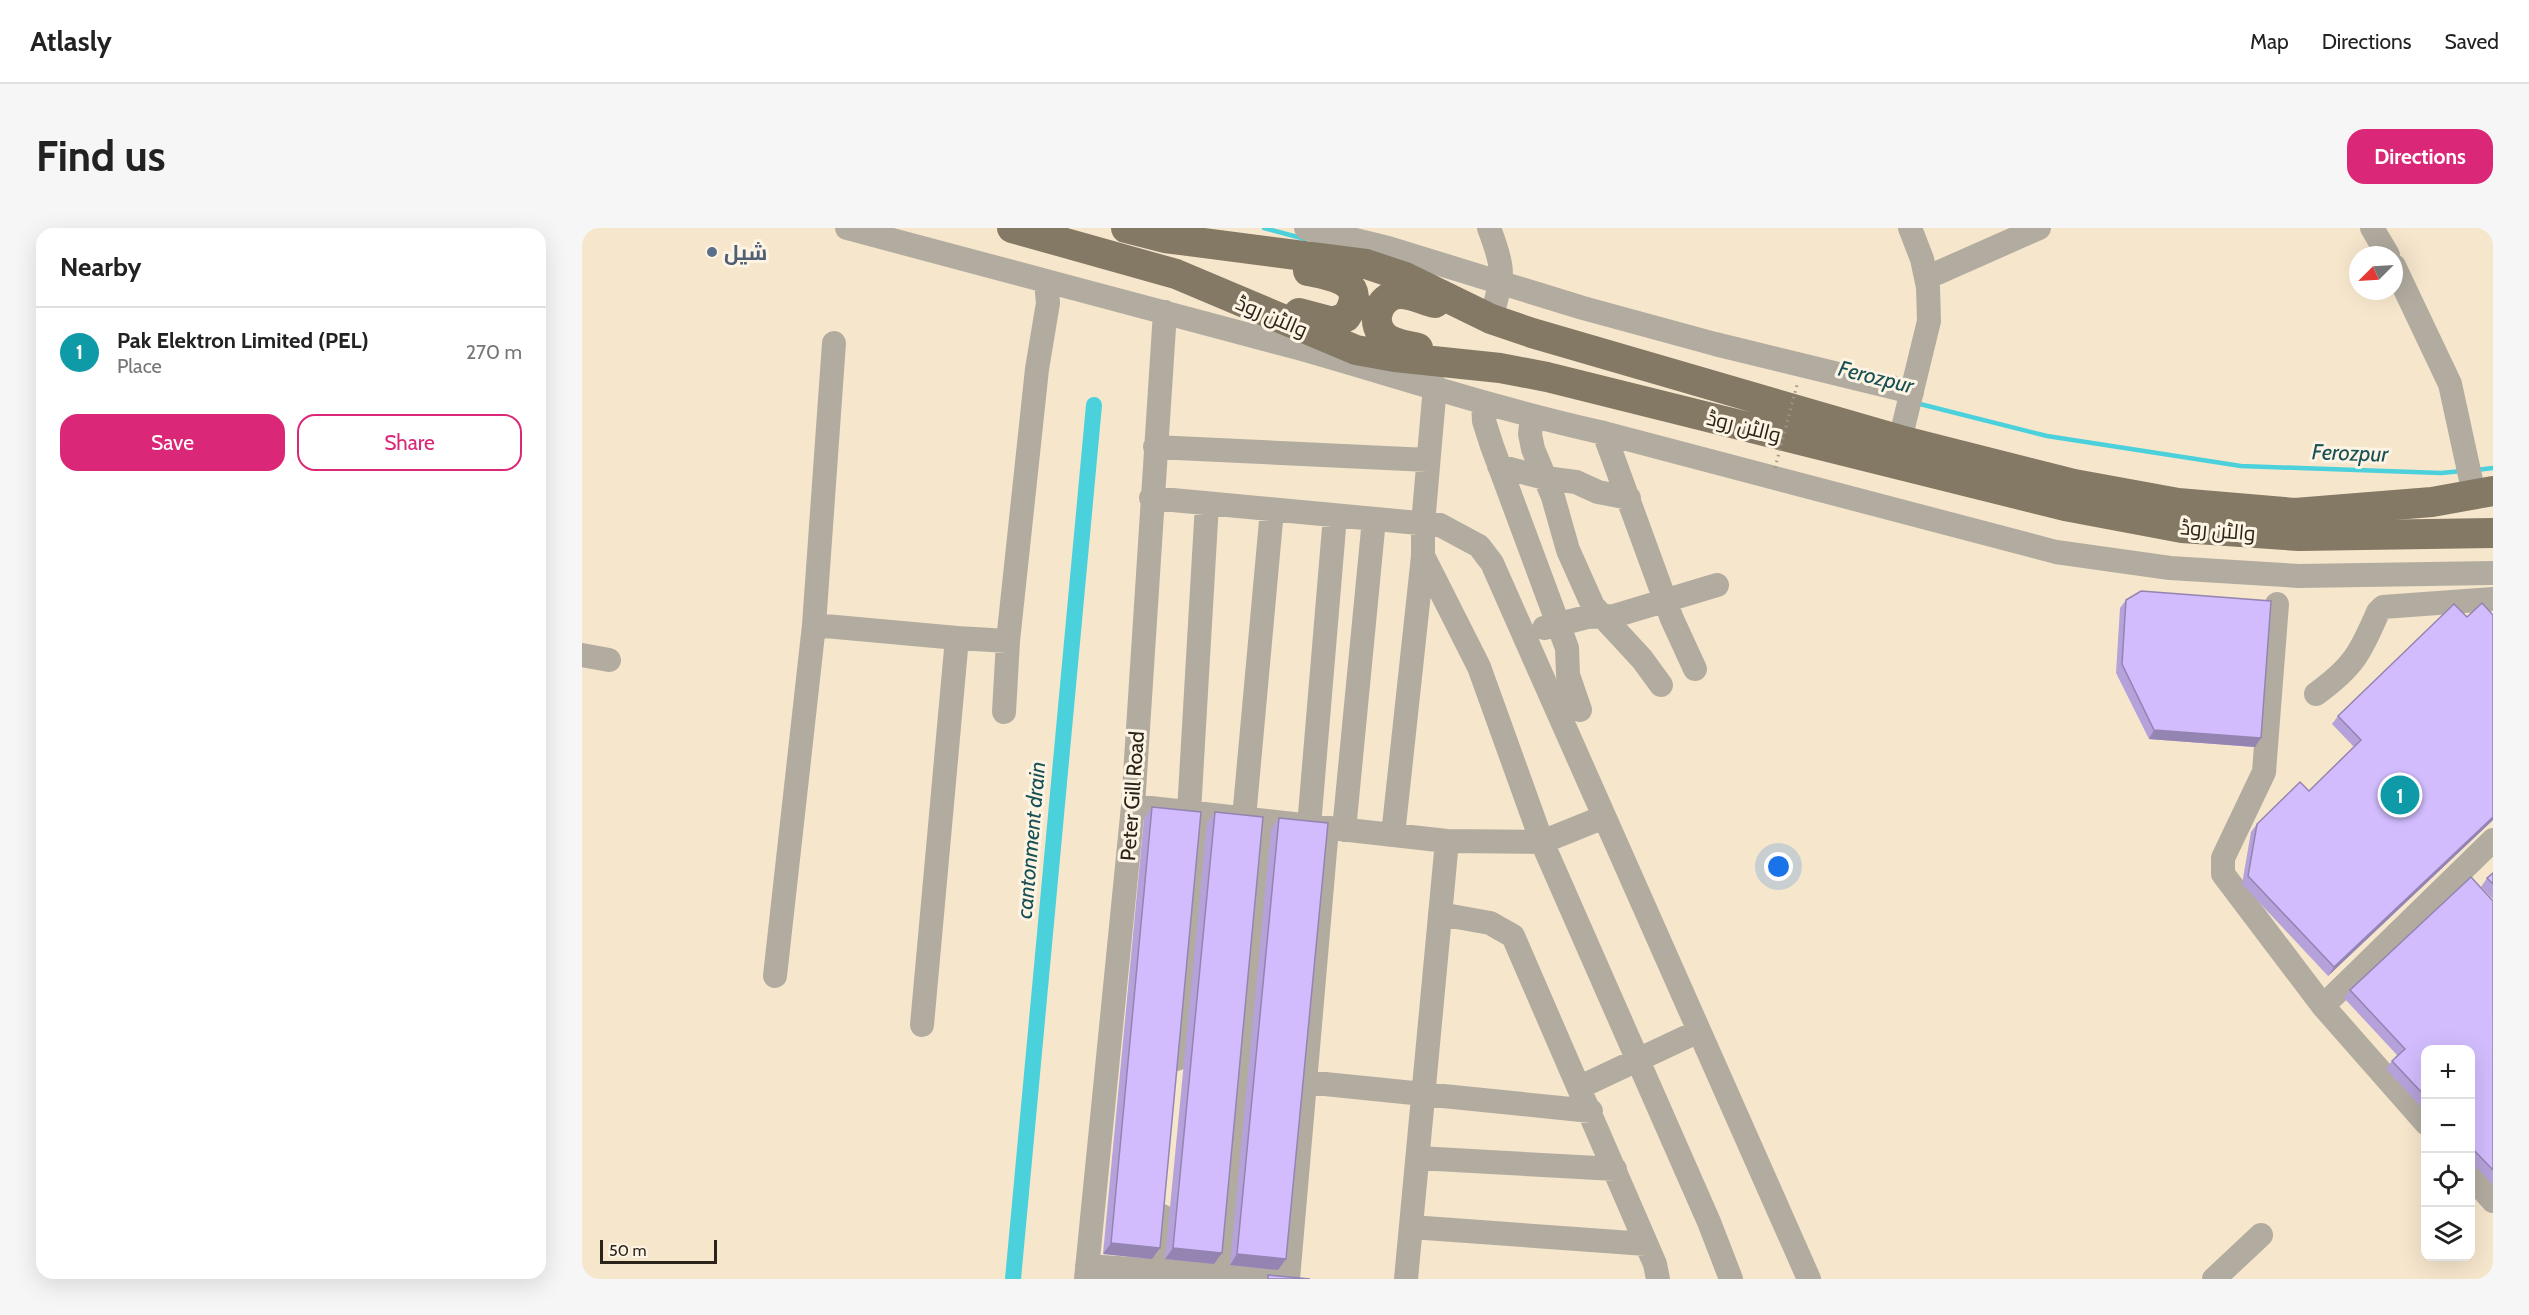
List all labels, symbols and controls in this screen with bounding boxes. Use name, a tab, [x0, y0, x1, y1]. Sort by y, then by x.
text: Atlasly	[30, 24, 112, 58]
text: Map	[2250, 29, 2289, 54]
text: Directions	[2322, 29, 2411, 54]
text: Saved	[2444, 29, 2499, 54]
button: Directions	[2347, 129, 2493, 184]
text: Find us	[36, 130, 165, 182]
place label: شیل	[724, 240, 767, 265]
marker: شیل	[705, 245, 719, 259]
north arrow	[2349, 246, 2403, 300]
text: Nearby	[60, 251, 141, 283]
street label: والٹن روڈ	[1232, 290, 1312, 343]
text: Pak Elektron Limited (PEL)	[117, 327, 369, 354]
text: 1	[76, 340, 83, 364]
text: 270 m	[466, 340, 522, 364]
text: Place	[117, 354, 162, 378]
water label: Ferozpur	[1836, 355, 1918, 400]
street label: والٹن روڈ	[1704, 405, 1784, 448]
button: Save	[60, 414, 285, 471]
button: Share	[297, 414, 522, 471]
water label: Ferozpur	[2311, 438, 2390, 468]
street label: والٹن روڈ	[2179, 514, 2257, 547]
street label: Peter Gill Road	[1115, 730, 1149, 862]
water label: cantonment drain	[1011, 760, 1051, 920]
pin: 1	[2380, 772, 2420, 818]
your location	[1764, 852, 1793, 881]
map controls	[2421, 1045, 2475, 1261]
button: +	[2421, 1045, 2475, 1099]
button: −	[2421, 1099, 2475, 1153]
button: locate	[2421, 1153, 2475, 1207]
button: layers	[2421, 1207, 2475, 1261]
scale bar	[600, 1237, 717, 1264]
text: 50 m	[609, 1241, 646, 1260]

